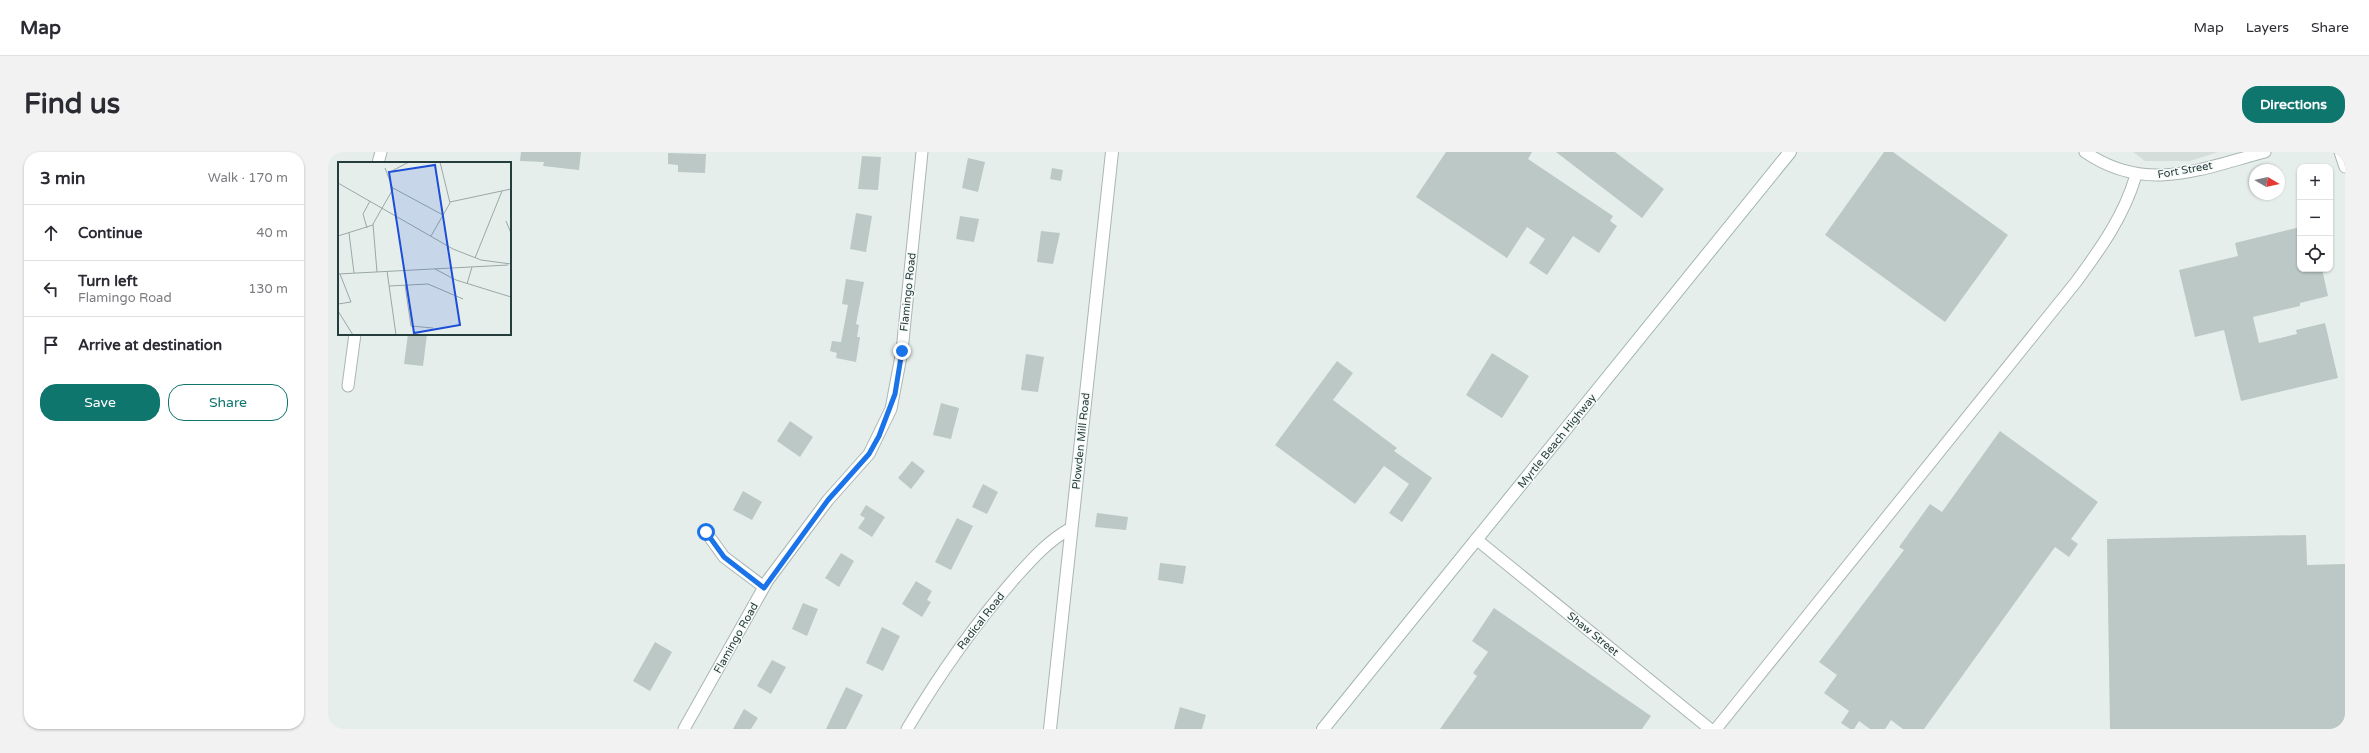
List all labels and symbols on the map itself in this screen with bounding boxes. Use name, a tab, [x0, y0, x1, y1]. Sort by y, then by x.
street label: Fort Street	[2156, 159, 2214, 181]
inset map	[338, 162, 511, 335]
north arrow	[2249, 164, 2285, 200]
street label: Flamingo Road	[897, 252, 919, 332]
route end	[893, 342, 911, 360]
street label: Myrtle Beach Highway	[1515, 391, 1599, 491]
street label: Plowden Mill Road	[1069, 392, 1093, 490]
route start	[697, 523, 715, 541]
street label: Radical Road	[955, 590, 1007, 652]
street label: Flamingo Road	[711, 600, 761, 676]
street label: Shaw Street	[1565, 609, 1621, 659]

